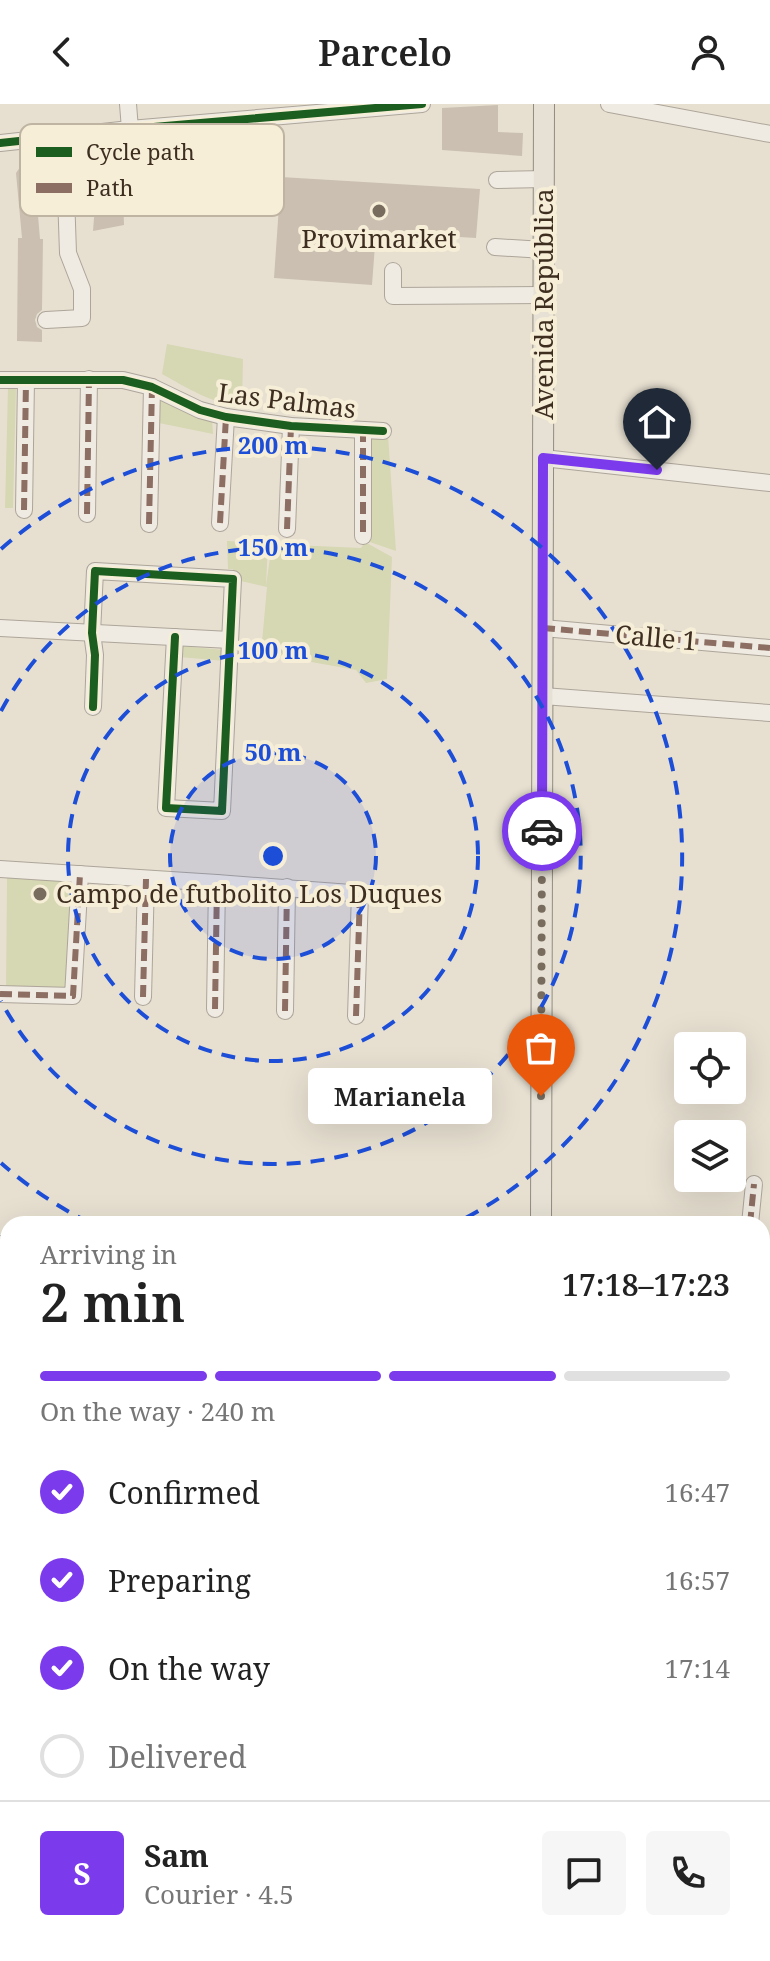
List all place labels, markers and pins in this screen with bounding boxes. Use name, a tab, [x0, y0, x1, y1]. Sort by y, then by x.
marker: Provimarket	[370, 202, 388, 220]
place label: Provimarket	[301, 220, 457, 256]
pin	[623, 388, 691, 470]
centre of rings	[259, 842, 287, 870]
place label: Campo de futbolito Los Duques	[56, 875, 442, 911]
marker: Campo de futbolito Los Duques	[31, 885, 49, 903]
pin	[507, 1014, 575, 1096]
callout: Marianela	[309, 1068, 493, 1124]

